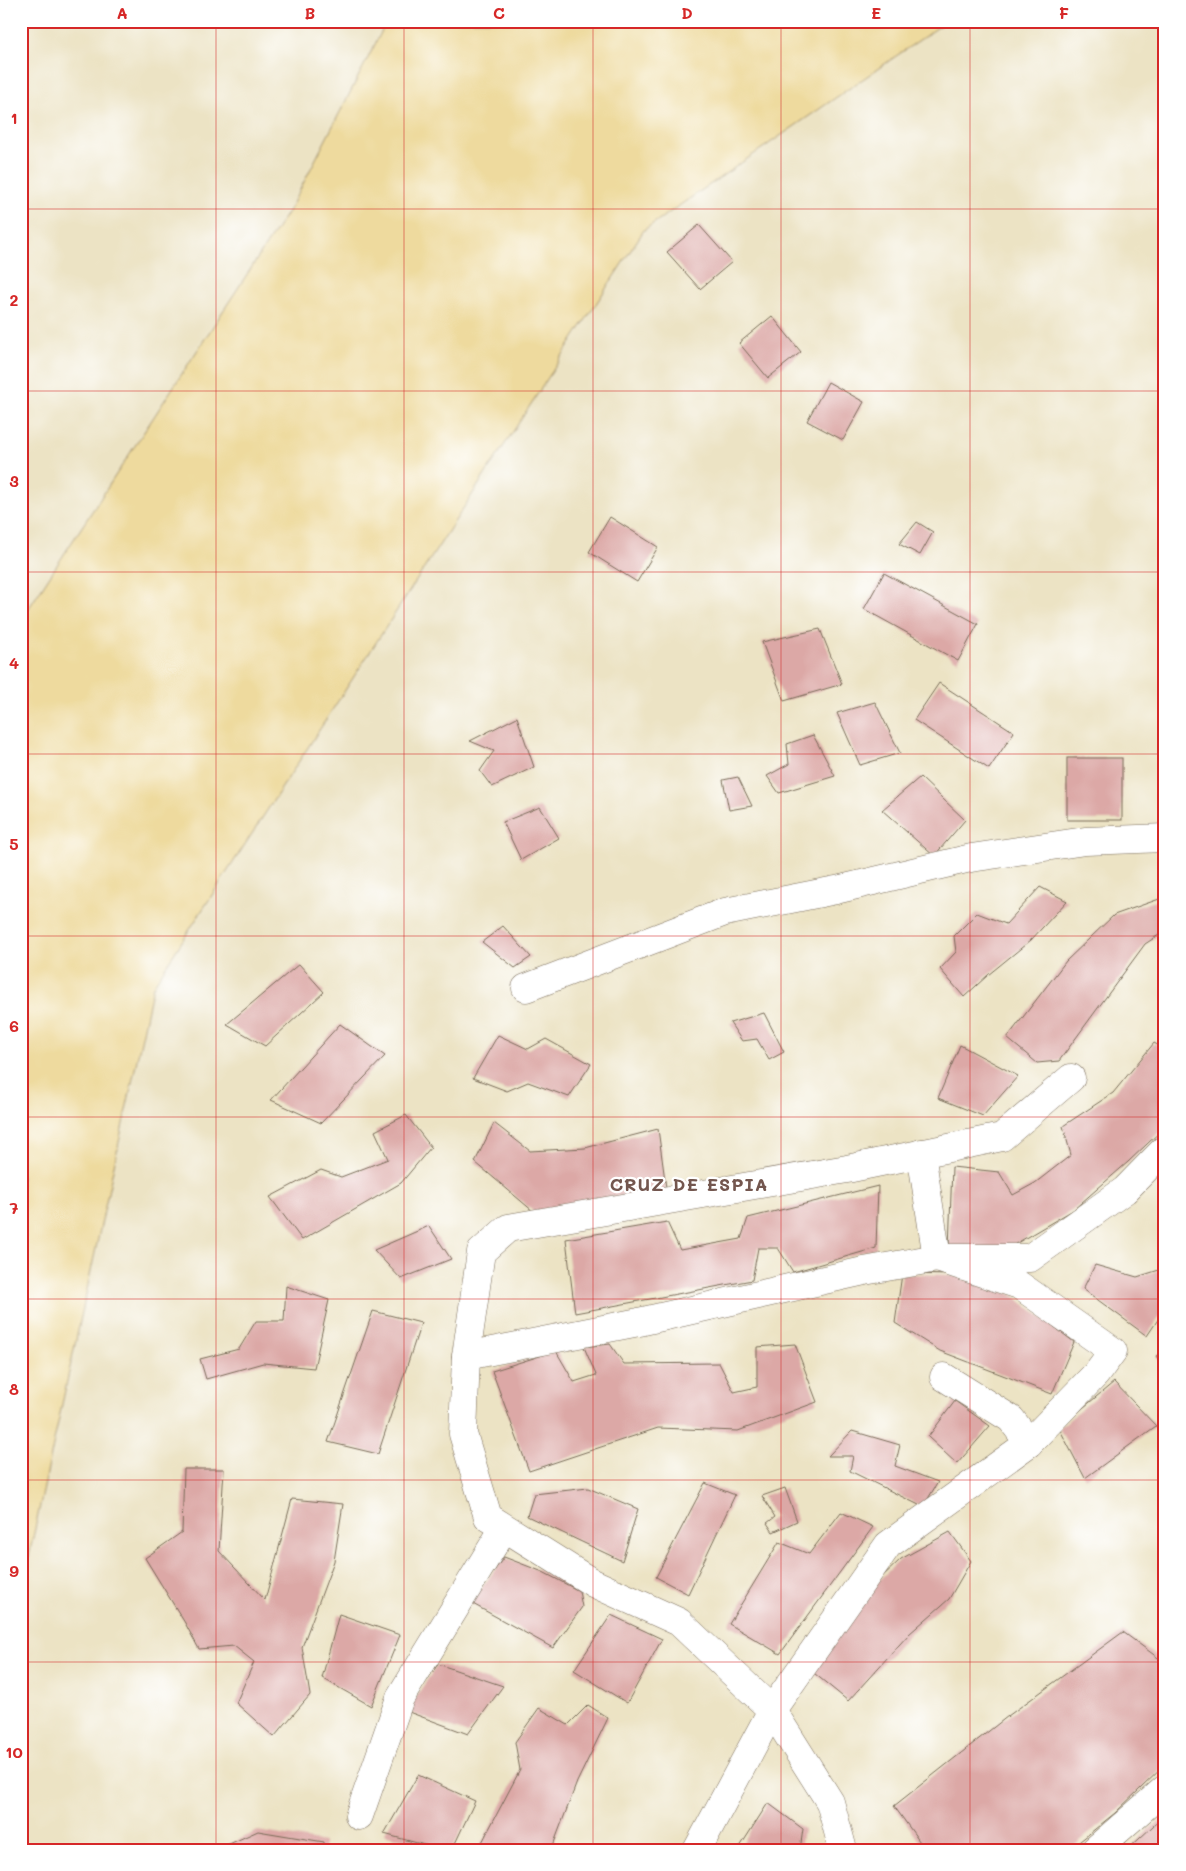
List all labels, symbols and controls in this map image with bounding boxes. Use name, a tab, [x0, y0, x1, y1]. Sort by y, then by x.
text: A	[116, 2, 128, 23]
text: B	[305, 2, 315, 23]
text: C	[493, 2, 505, 23]
text: D	[681, 2, 693, 23]
text: E	[871, 2, 881, 23]
text: F	[1059, 2, 1069, 23]
text: 1	[10, 107, 18, 128]
text: 2	[10, 289, 19, 310]
text: 3	[9, 470, 19, 491]
text: 4	[9, 652, 19, 673]
text: 5	[9, 833, 19, 854]
text: 6	[9, 1015, 19, 1036]
district label: CRUZ DE ESPIA	[610, 1172, 768, 1196]
text: 7	[10, 1197, 19, 1218]
text: 8	[9, 1378, 19, 1399]
text: 9	[9, 1560, 19, 1581]
text: 10	[5, 1741, 23, 1762]

